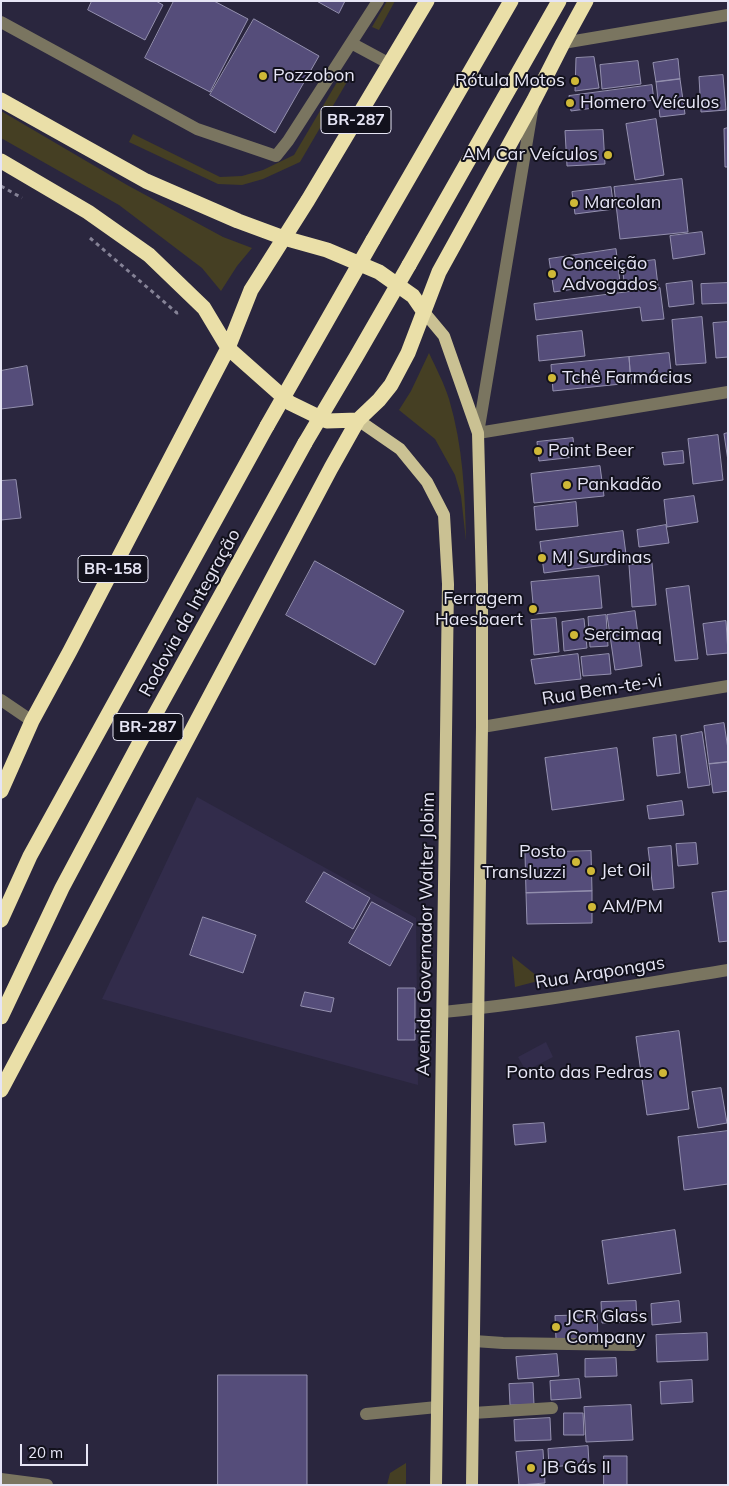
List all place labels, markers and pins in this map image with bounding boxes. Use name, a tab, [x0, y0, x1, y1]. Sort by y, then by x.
place label: Pozzobon	[273, 65, 355, 87]
marker: Pozzobon	[257, 70, 269, 82]
place label: Rótula Motos	[455, 70, 565, 92]
marker: Rótula Motos	[569, 75, 581, 87]
place label: Homero Veículos	[580, 92, 719, 114]
marker: Homero Veículos	[564, 97, 576, 109]
place label: AM Car Veículos	[462, 144, 598, 166]
marker: AM Car Veículos	[602, 149, 614, 161]
place label: Marcolan	[584, 192, 661, 214]
marker: Marcolan	[568, 197, 580, 209]
place label: Conceição Advogados	[562, 253, 657, 296]
marker: Conceição Advogados	[546, 268, 558, 280]
place label: Tchê Farmácias	[562, 367, 692, 389]
marker: Tchê Farmácias	[546, 372, 558, 384]
place label: Point Beer	[548, 440, 634, 462]
marker: Point Beer	[532, 445, 544, 457]
place label: Pankadão	[577, 474, 661, 496]
marker: Pankadão	[561, 479, 573, 491]
place label: MJ Surdinas	[552, 547, 651, 569]
marker: MJ Surdinas	[536, 552, 548, 564]
place label: Ferragem Haesbaert	[435, 588, 523, 630]
marker: Ferragem Haesbaert	[527, 603, 539, 615]
place label: Sercimaq	[584, 624, 662, 646]
marker: Sercimaq	[568, 629, 580, 641]
place label: Posto Transluzzi	[482, 841, 566, 884]
marker: Posto Transluzzi	[570, 856, 582, 868]
place label: Jet Oil	[601, 860, 650, 882]
marker: Jet Oil	[585, 865, 597, 877]
place label: AM/PM	[602, 896, 663, 918]
marker: AM/PM	[586, 901, 598, 913]
place label: Ponto das Pedras	[506, 1062, 653, 1084]
marker: Ponto das Pedras	[657, 1067, 669, 1079]
place label: JCR Glass Company	[566, 1306, 647, 1348]
marker: JCR Glass Company	[550, 1321, 562, 1333]
place label: JB Gás II	[541, 1457, 611, 1479]
marker: JB Gás II	[525, 1462, 537, 1474]

